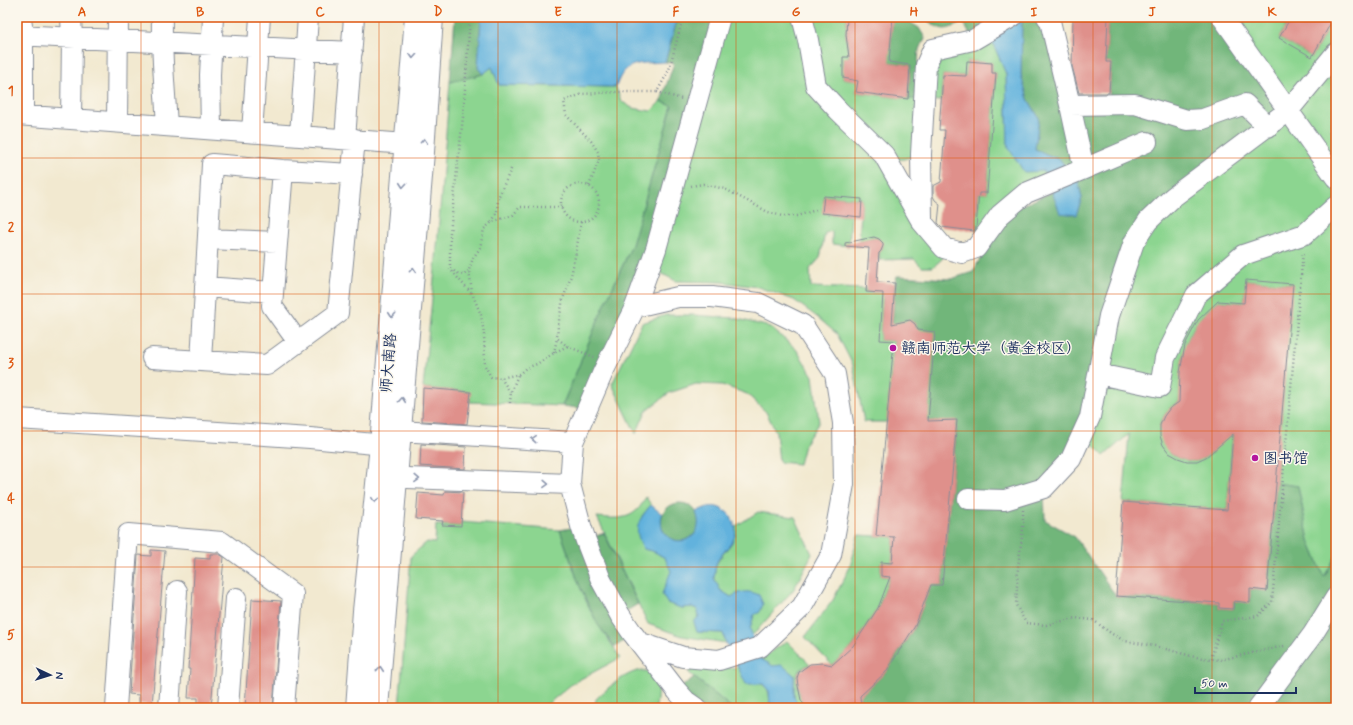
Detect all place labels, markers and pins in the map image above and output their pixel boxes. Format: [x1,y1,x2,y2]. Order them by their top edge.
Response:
place label: 赣南师范大学（黄金校区） [901,339,1081,359]
marker: 赣南师范大学（黄金校区） [888,343,898,353]
place label: 图书馆 [1263,449,1308,469]
marker: 图书馆 [1250,453,1260,463]

